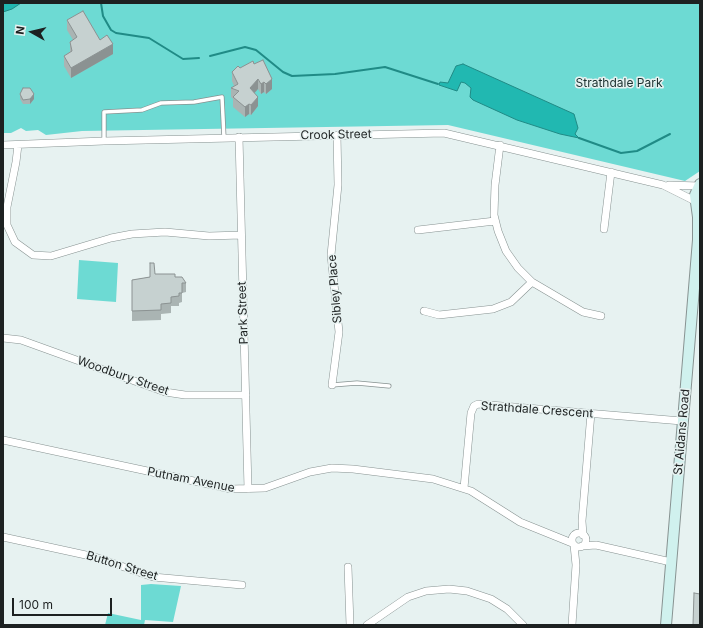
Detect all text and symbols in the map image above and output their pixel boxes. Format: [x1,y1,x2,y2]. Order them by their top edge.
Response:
north arrow [12,12,52,52]
text: N [13,25,28,35]
park label: Strathdale Park [576,76,662,90]
street label: Crook Street [300,127,372,143]
street label: Sibley Place [325,254,345,324]
street label: Park Street [235,281,251,345]
street label: Woodbury Street [75,354,171,398]
street label: St Aidans Road [671,388,693,476]
street label: Strathdale Crescent [480,399,594,421]
street label: Putnam Avenue [146,464,236,496]
street label: Button Street [85,548,159,584]
scale bar [14,590,114,616]
text: 100 m [19,597,53,612]

